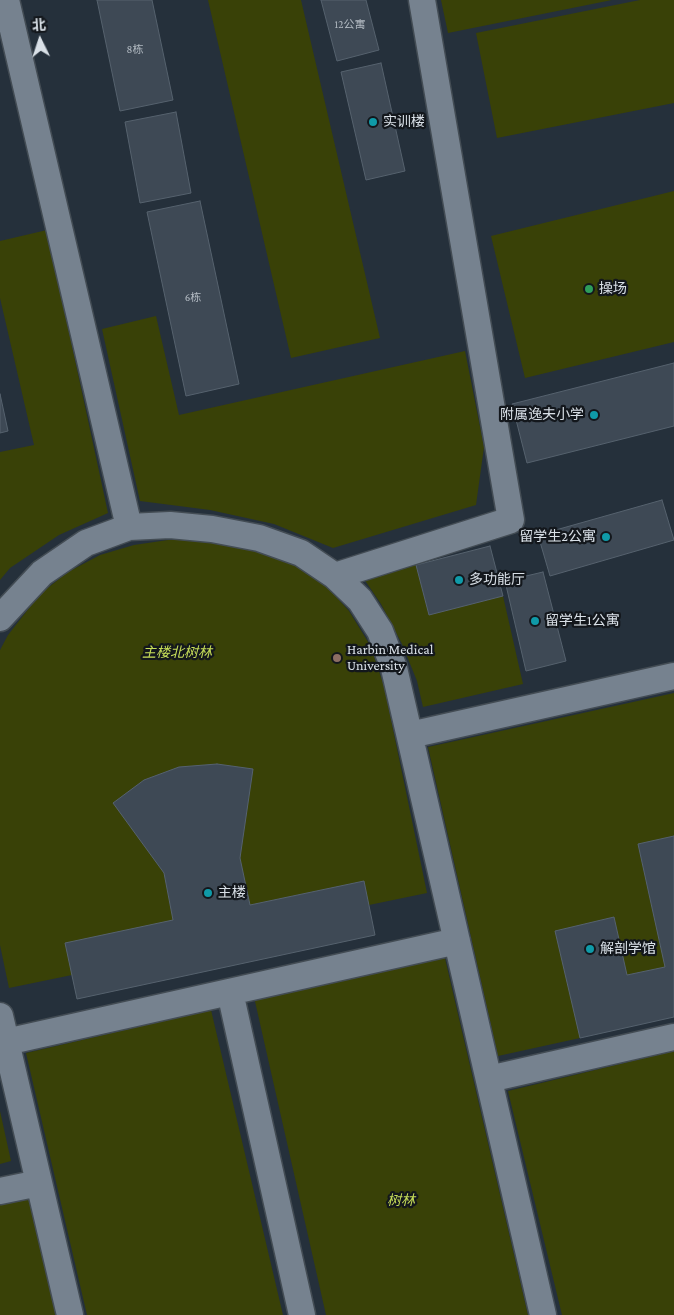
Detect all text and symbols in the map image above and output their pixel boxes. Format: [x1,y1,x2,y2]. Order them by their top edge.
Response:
north arrow [15,15,65,65]
text: 北 [31,17,46,34]
house number: 12公寓 [335,18,365,32]
house number: 8栋 [127,43,143,57]
place label: 实训楼 [383,114,425,130]
marker: 实训楼 [367,116,379,128]
place label: 操场 [599,281,627,297]
marker: 操场 [583,283,595,295]
house number: 6栋 [185,291,201,305]
place label: 附属逸夫小学 [500,407,584,423]
marker: 附属逸夫小学 [588,409,600,421]
place label: 留学生2公寓 [519,529,596,545]
marker: 留学生2公寓 [600,531,612,543]
place label: 多功能厅 [469,572,525,588]
marker: 多功能厅 [453,574,465,586]
place label: 留学生1公寓 [545,613,620,629]
marker: 留学生1公寓 [529,615,541,627]
place label: Harbin Medical University [347,642,433,674]
park label: 主楼北树林 [142,645,212,661]
marker: Harbin Medical University [331,652,343,664]
place label: 主楼 [218,885,246,901]
marker: 主楼 [202,887,214,899]
place label: 解剖学馆 [600,941,656,957]
marker: 解剖学馆 [584,943,596,955]
park label: 树林 [387,1193,415,1209]

